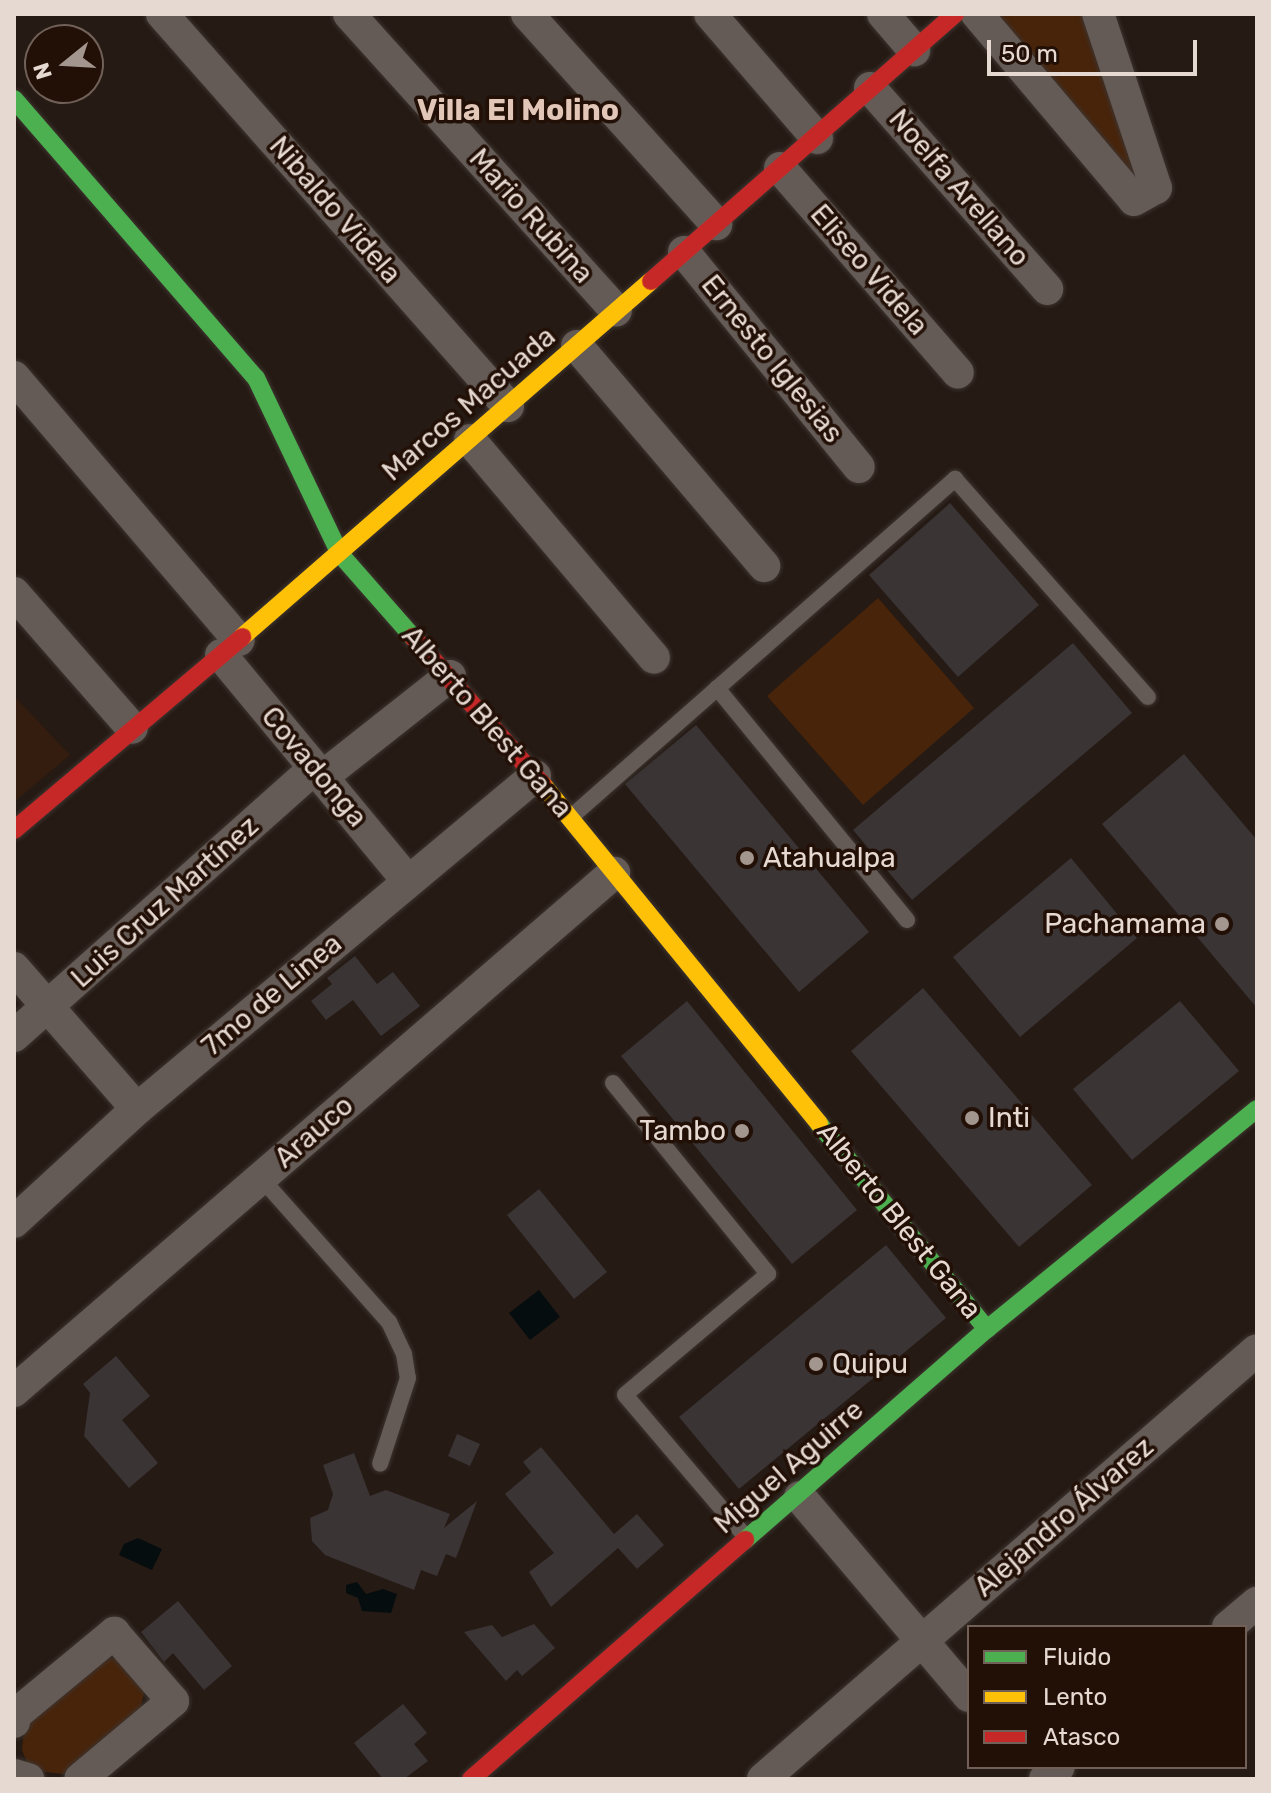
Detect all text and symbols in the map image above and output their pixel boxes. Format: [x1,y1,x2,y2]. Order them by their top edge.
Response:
north arrow [24,24,104,104]
scale bar [991,24,1201,74]
text: 50 m [1001,40,1058,68]
text: N [27,59,58,83]
district label: Villa El Molino [417,92,619,128]
street label: Noelfa Arellano [881,102,1037,274]
street label: Nibaldo Videla [262,129,408,291]
street label: Mario Rubina [462,142,600,290]
street label: Eliseo Videla [803,197,935,343]
street label: Ernesto Iglesias [694,268,850,450]
street label: Marcos Macuada [376,320,562,488]
street label: Alberto Blest Gana [395,619,579,825]
street label: Covadonga [254,700,374,834]
street label: Luis Cruz Martínez [64,809,266,995]
place label: Atahualpa [763,841,896,875]
marker: Atahualpa [738,849,756,867]
place label: Pachamama [1044,907,1206,941]
marker: Pachamama [1213,915,1231,933]
street label: 7mo de Linea [195,927,349,1063]
street label: Arauco [268,1089,360,1175]
place label: Inti [988,1101,1030,1135]
marker: Inti [963,1109,981,1127]
place label: Tambo [639,1114,726,1148]
street label: Alberto Blest Gana [810,1116,988,1326]
marker: Tambo [733,1122,751,1140]
place label: Quipu [832,1347,908,1381]
marker: Quipu [807,1355,825,1373]
street label: Miguel Aguirre [707,1393,871,1541]
street label: Alejandro Álvarez [967,1430,1161,1604]
legend [967,1625,1247,1769]
text: Fluido [1043,1643,1111,1671]
text: Lento [1043,1683,1107,1711]
text: Atasco [1043,1723,1120,1751]

